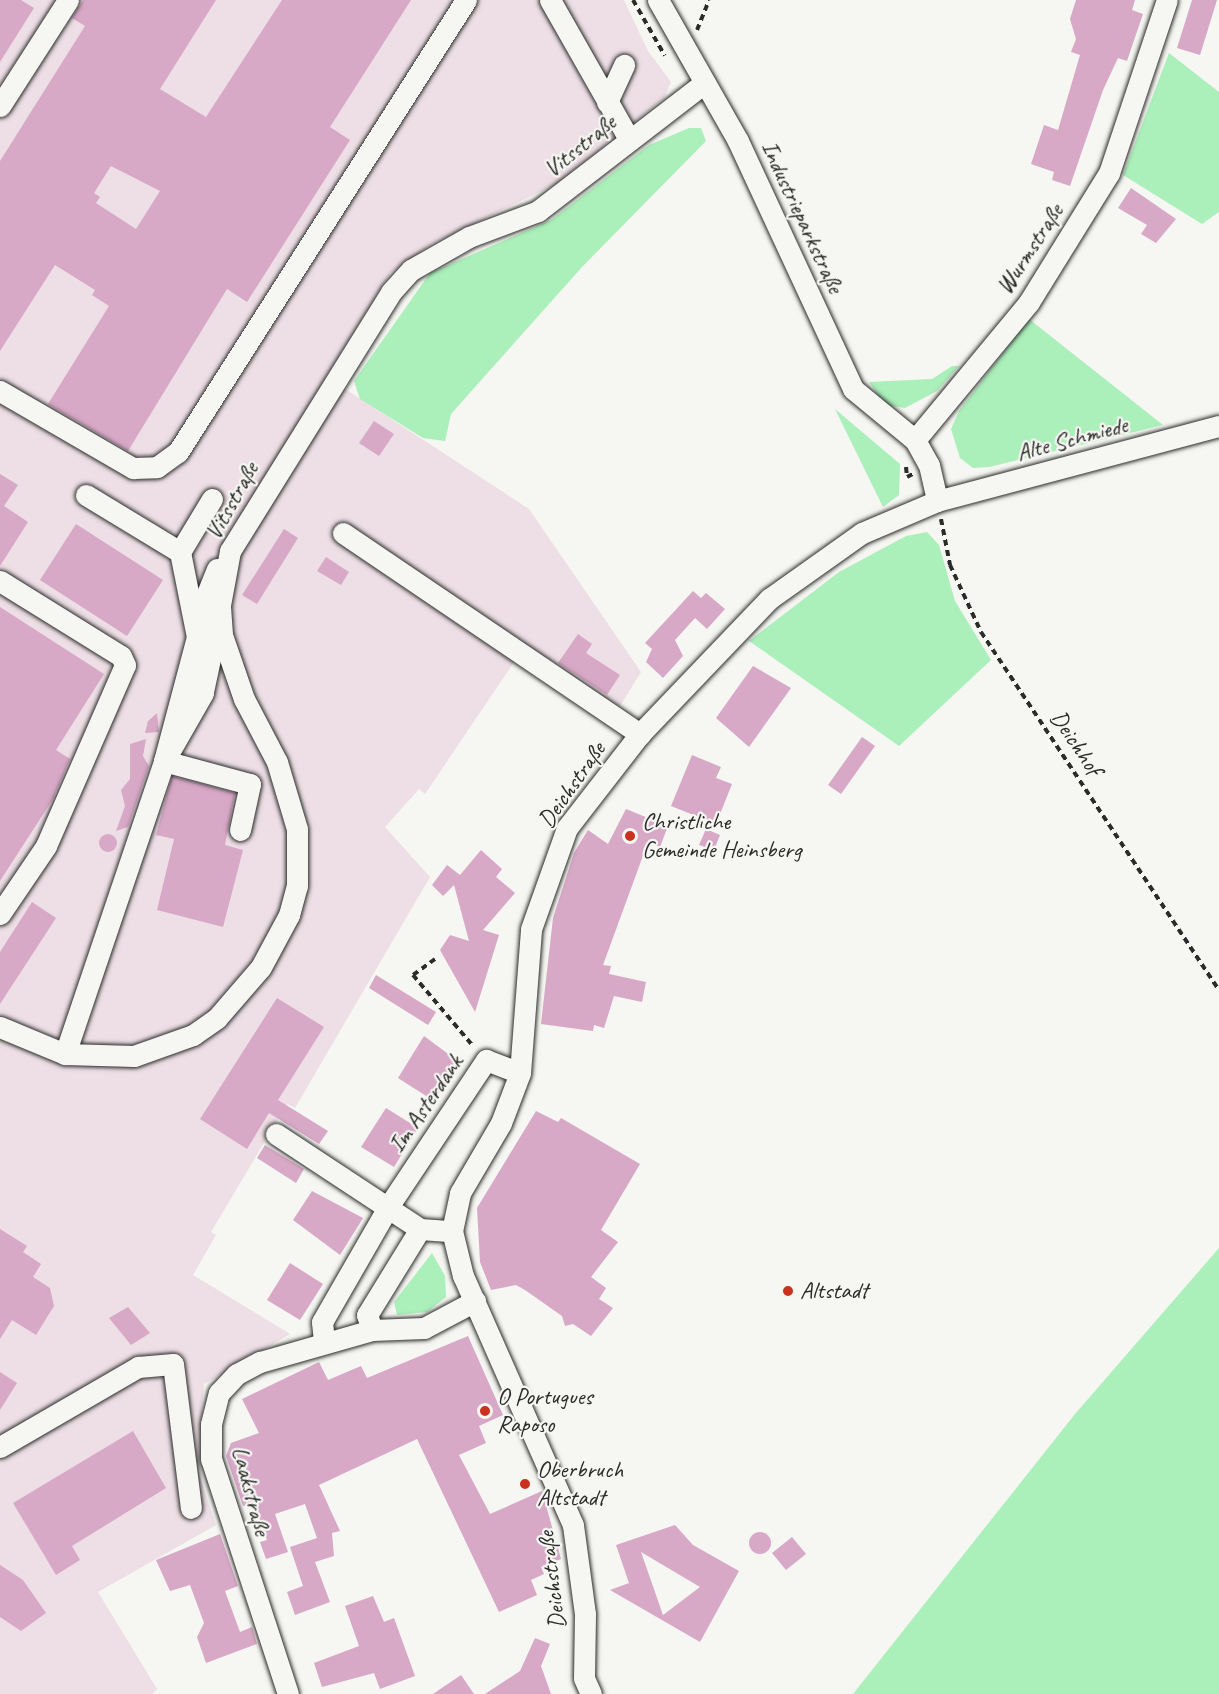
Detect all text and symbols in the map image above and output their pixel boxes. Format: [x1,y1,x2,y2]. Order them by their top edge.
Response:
street label: Vitsstraße [538,108,622,184]
street label: Industrieparkstraße [754,136,850,298]
street label: Wurmstraße [990,199,1070,299]
street label: Alte Schmiede [1015,411,1129,467]
street label: Vitsstraße [199,457,265,545]
street label: Deichhof [1044,705,1108,781]
street label: Deichstraße [532,737,612,833]
place label: Christliche Gemeinde Heinsberg [642,808,801,864]
marker: Christliche Gemeinde Heinsberg [623,829,637,843]
street label: Im Asterdank [383,1050,469,1158]
place label: Altstadt [800,1277,868,1305]
marker: Altstadt [781,1284,795,1298]
place label: O Portugues Raposo [497,1383,592,1439]
marker: O Portugues Raposo [478,1404,492,1418]
street label: Laakstraße [225,1443,277,1539]
place label: Oberbruch Altstadt [537,1456,623,1512]
marker: Oberbruch Altstadt [518,1477,532,1491]
street label: Deichstraße [532,1530,572,1630]

